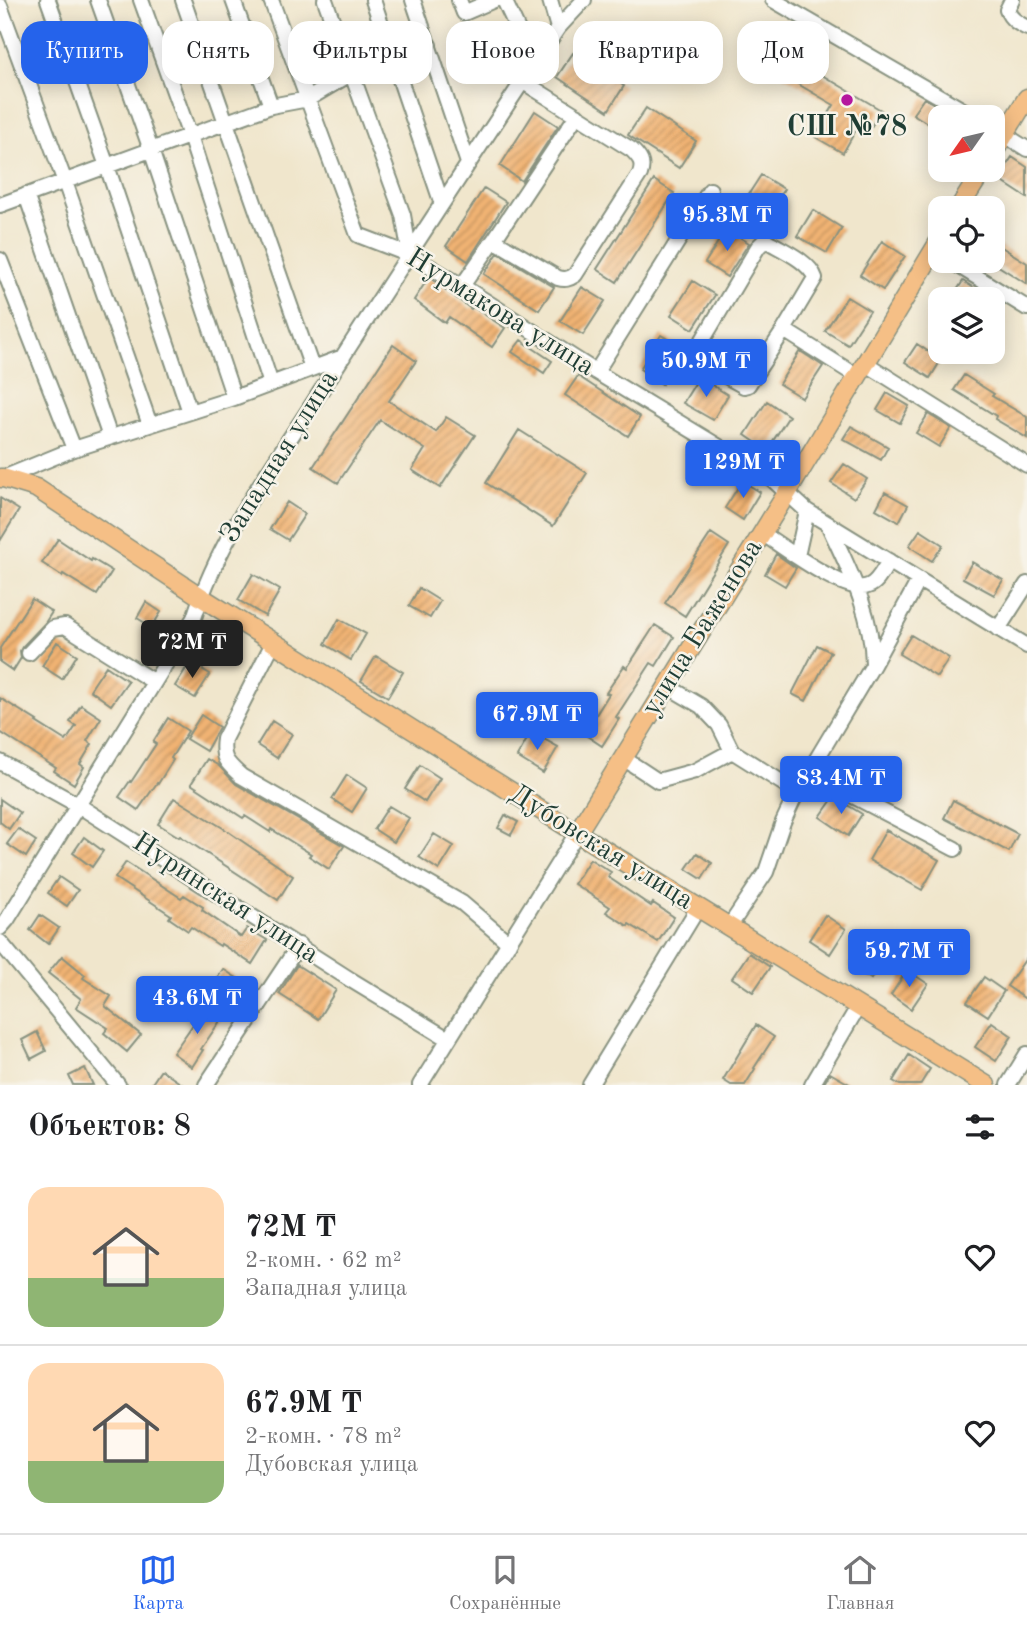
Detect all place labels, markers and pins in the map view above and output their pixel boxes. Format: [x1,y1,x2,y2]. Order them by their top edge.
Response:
marker: СШ №78 [839,92,855,108]
place label: СШ №78 [787,113,907,142]
pin: 95.3M ₸ [662,194,792,253]
pin: 50.9M ₸ [641,340,771,399]
pin: 129M ₸ [686,440,800,500]
pin: 72M ₸ [143,620,241,680]
pin: 67.9M ₸ [472,692,602,752]
pin: 83.4M ₸ [776,756,906,816]
pin: 59.7M ₸ [844,930,974,989]
pin: 43.6M ₸ [132,976,262,1036]

